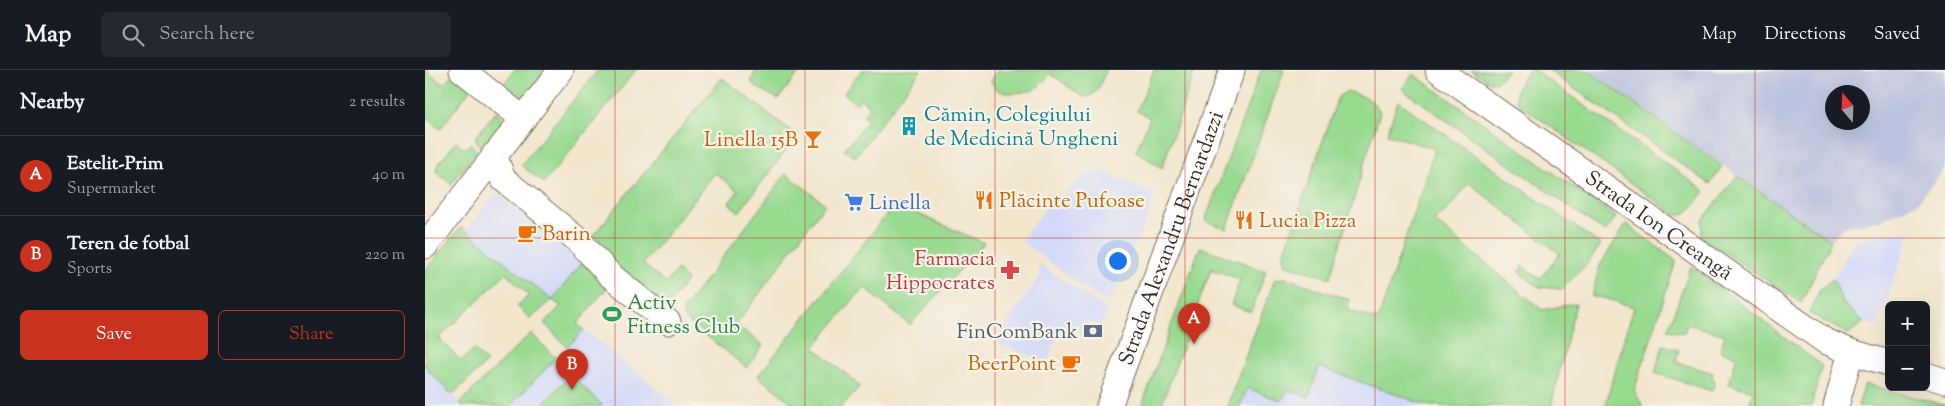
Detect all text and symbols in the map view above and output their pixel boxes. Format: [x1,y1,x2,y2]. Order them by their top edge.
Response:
search box [101,12,451,57]
text: Map [25,18,71,52]
icon: search [119,21,147,49]
text: Search here [159,21,255,48]
text: Map [1702,22,1737,48]
text: Directions [1765,22,1846,48]
text: Saved [1874,22,1920,48]
north arrow [1825,85,1870,130]
text: Nearby [20,88,85,118]
text: 2 results [349,91,405,114]
place label: Cămin, Colegiului de Medicină Ungheni [924,101,1118,155]
street label: Strada Alexandru Bernardazzi [1113,107,1229,369]
building icon: Cămin, Colegiului de Medicină Ungheni [898,115,920,137]
place label: Linella 15B [704,126,798,156]
bar icon: Linella 15B [802,128,824,150]
text: Estelit-Prim [67,151,163,178]
text: A [30,164,43,187]
text: 40 m [372,164,405,187]
street label: Strada Ion Creangă [1578,164,1738,289]
text: Supermarket [67,178,156,201]
place label: Plăcinte Pufoase [999,187,1145,217]
place label: Linella [869,189,931,219]
restaurant icon: Plăcinte Pufoase [973,189,995,211]
supermarket icon: Linella [843,191,865,213]
place label: Lucia Pizza [1259,207,1357,237]
restaurant icon: Lucia Pizza [1233,209,1255,231]
place label: Barin [542,220,591,250]
cafe icon: Barin [516,222,538,244]
text: Teren de fotbal [67,231,189,258]
text: B [31,244,41,267]
text: 220 m [365,244,405,267]
place label: Farmacia Hippocrates [886,245,995,299]
your location [1105,248,1131,274]
text: Sports [67,258,112,281]
pharmacy icon: Farmacia Hippocrates [999,259,1021,281]
place label: Activ Fitness Club [627,289,740,343]
map controls [1885,301,1930,391]
button: + [1885,301,1930,346]
sports icon: Activ Fitness Club [601,303,623,325]
pin: A [1178,303,1210,344]
button: Save [20,310,208,360]
button: Share [218,310,405,360]
place label: FinComBank [957,318,1079,348]
bank icon: FinComBank [1082,320,1104,342]
button: − [1885,346,1930,391]
pin: B [556,349,588,390]
place label: BeerPoint [968,350,1056,380]
cafe icon: BeerPoint [1060,352,1082,374]

